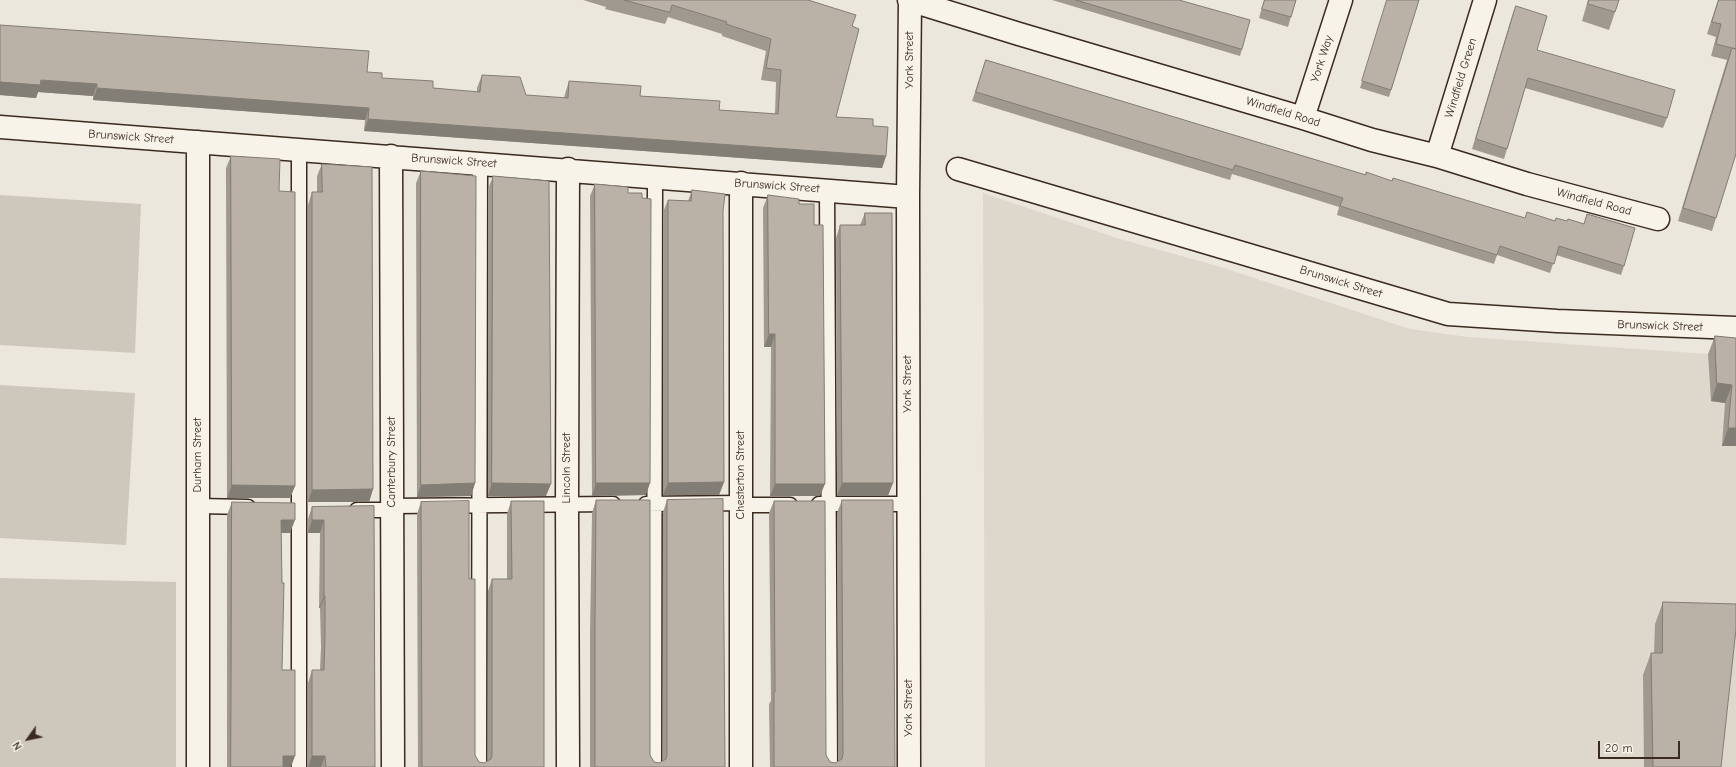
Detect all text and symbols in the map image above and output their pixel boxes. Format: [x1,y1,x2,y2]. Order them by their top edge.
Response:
street label: York Street [903,31,917,89]
street label: York Way [1308,34,1336,84]
street label: Windfield Green [1442,36,1480,120]
street label: Windfield Road [1244,94,1322,130]
street label: Brunswick Street [88,127,174,147]
street label: Brunswick Street [411,151,497,171]
street label: Brunswick Street [734,176,820,196]
street label: Windfield Road [1555,185,1633,219]
street label: Brunswick Street [1298,263,1384,301]
street label: Brunswick Street [1617,317,1703,335]
street label: York Street [901,355,915,413]
street label: Durham Street [191,417,205,493]
street label: Canterbury Street [385,417,399,507]
street label: Chesterton Street [734,431,748,519]
street label: Lincoln Street [560,433,574,503]
street label: York Street [902,679,916,737]
north arrow [8,719,48,759]
scale bar [1600,733,1682,759]
text: N [10,739,25,752]
text: 20 m [1605,741,1633,755]

